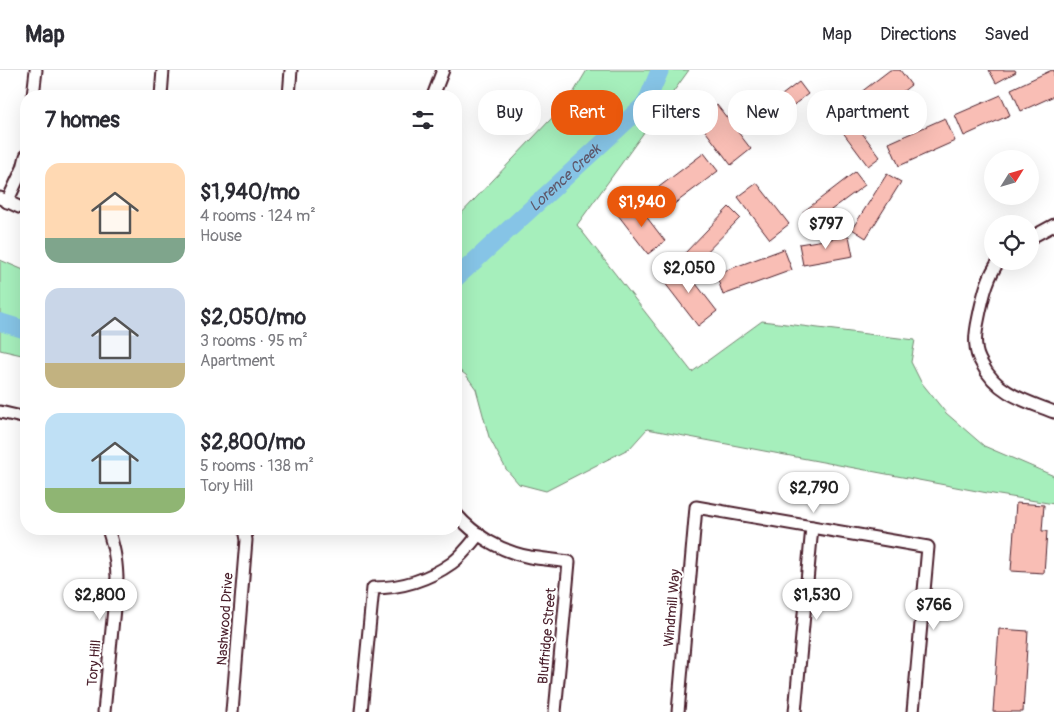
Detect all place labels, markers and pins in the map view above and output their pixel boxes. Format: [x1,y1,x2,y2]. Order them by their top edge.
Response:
pin: $1,940 [601,186,683,228]
pin: $797 [796,208,856,250]
pin: $2,050 [648,252,730,294]
pin: $2,790 [773,472,855,514]
pin: $2,800 [59,578,141,621]
pin: $1,530 [776,578,858,621]
pin: $766 [904,588,964,631]

